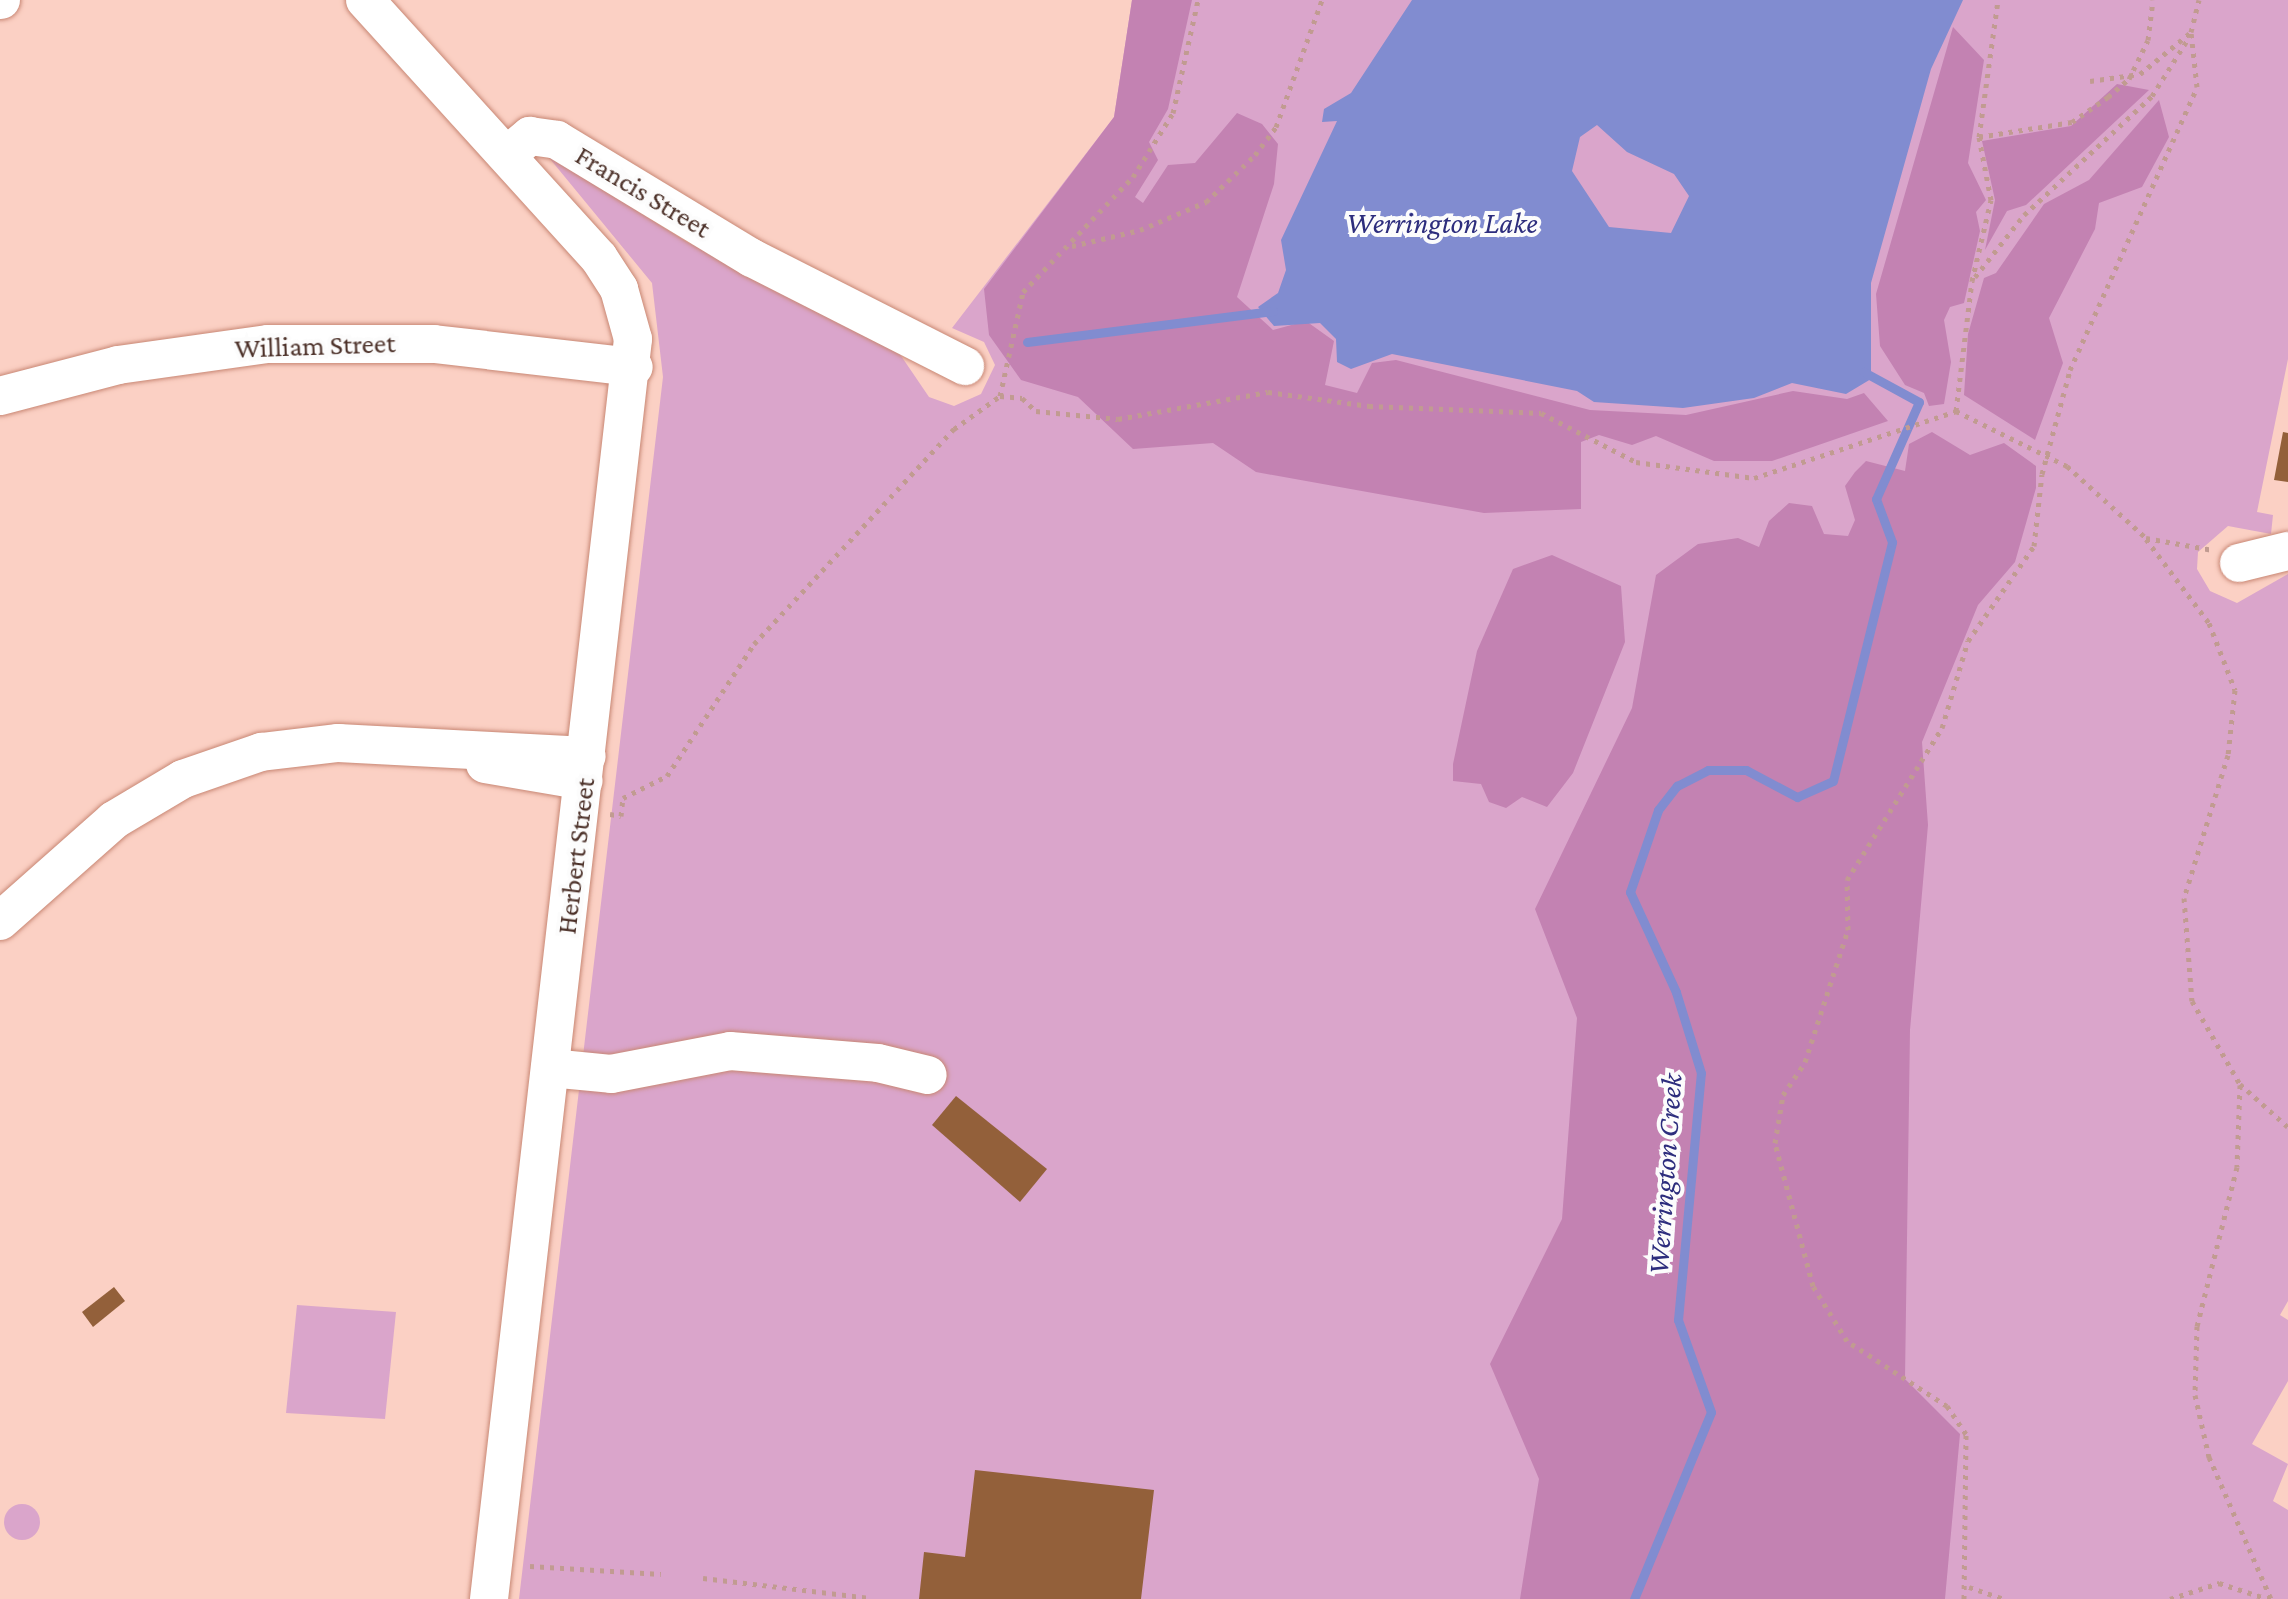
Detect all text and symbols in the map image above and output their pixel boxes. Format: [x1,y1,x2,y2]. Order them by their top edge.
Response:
street label: Francis Street [569,138,717,246]
water label: Werrington Lake [1346,205,1538,241]
street label: William Street [234,326,396,366]
street label: Herbert Street [550,776,602,936]
water label: Werrington Creek [1640,1072,1690,1276]

